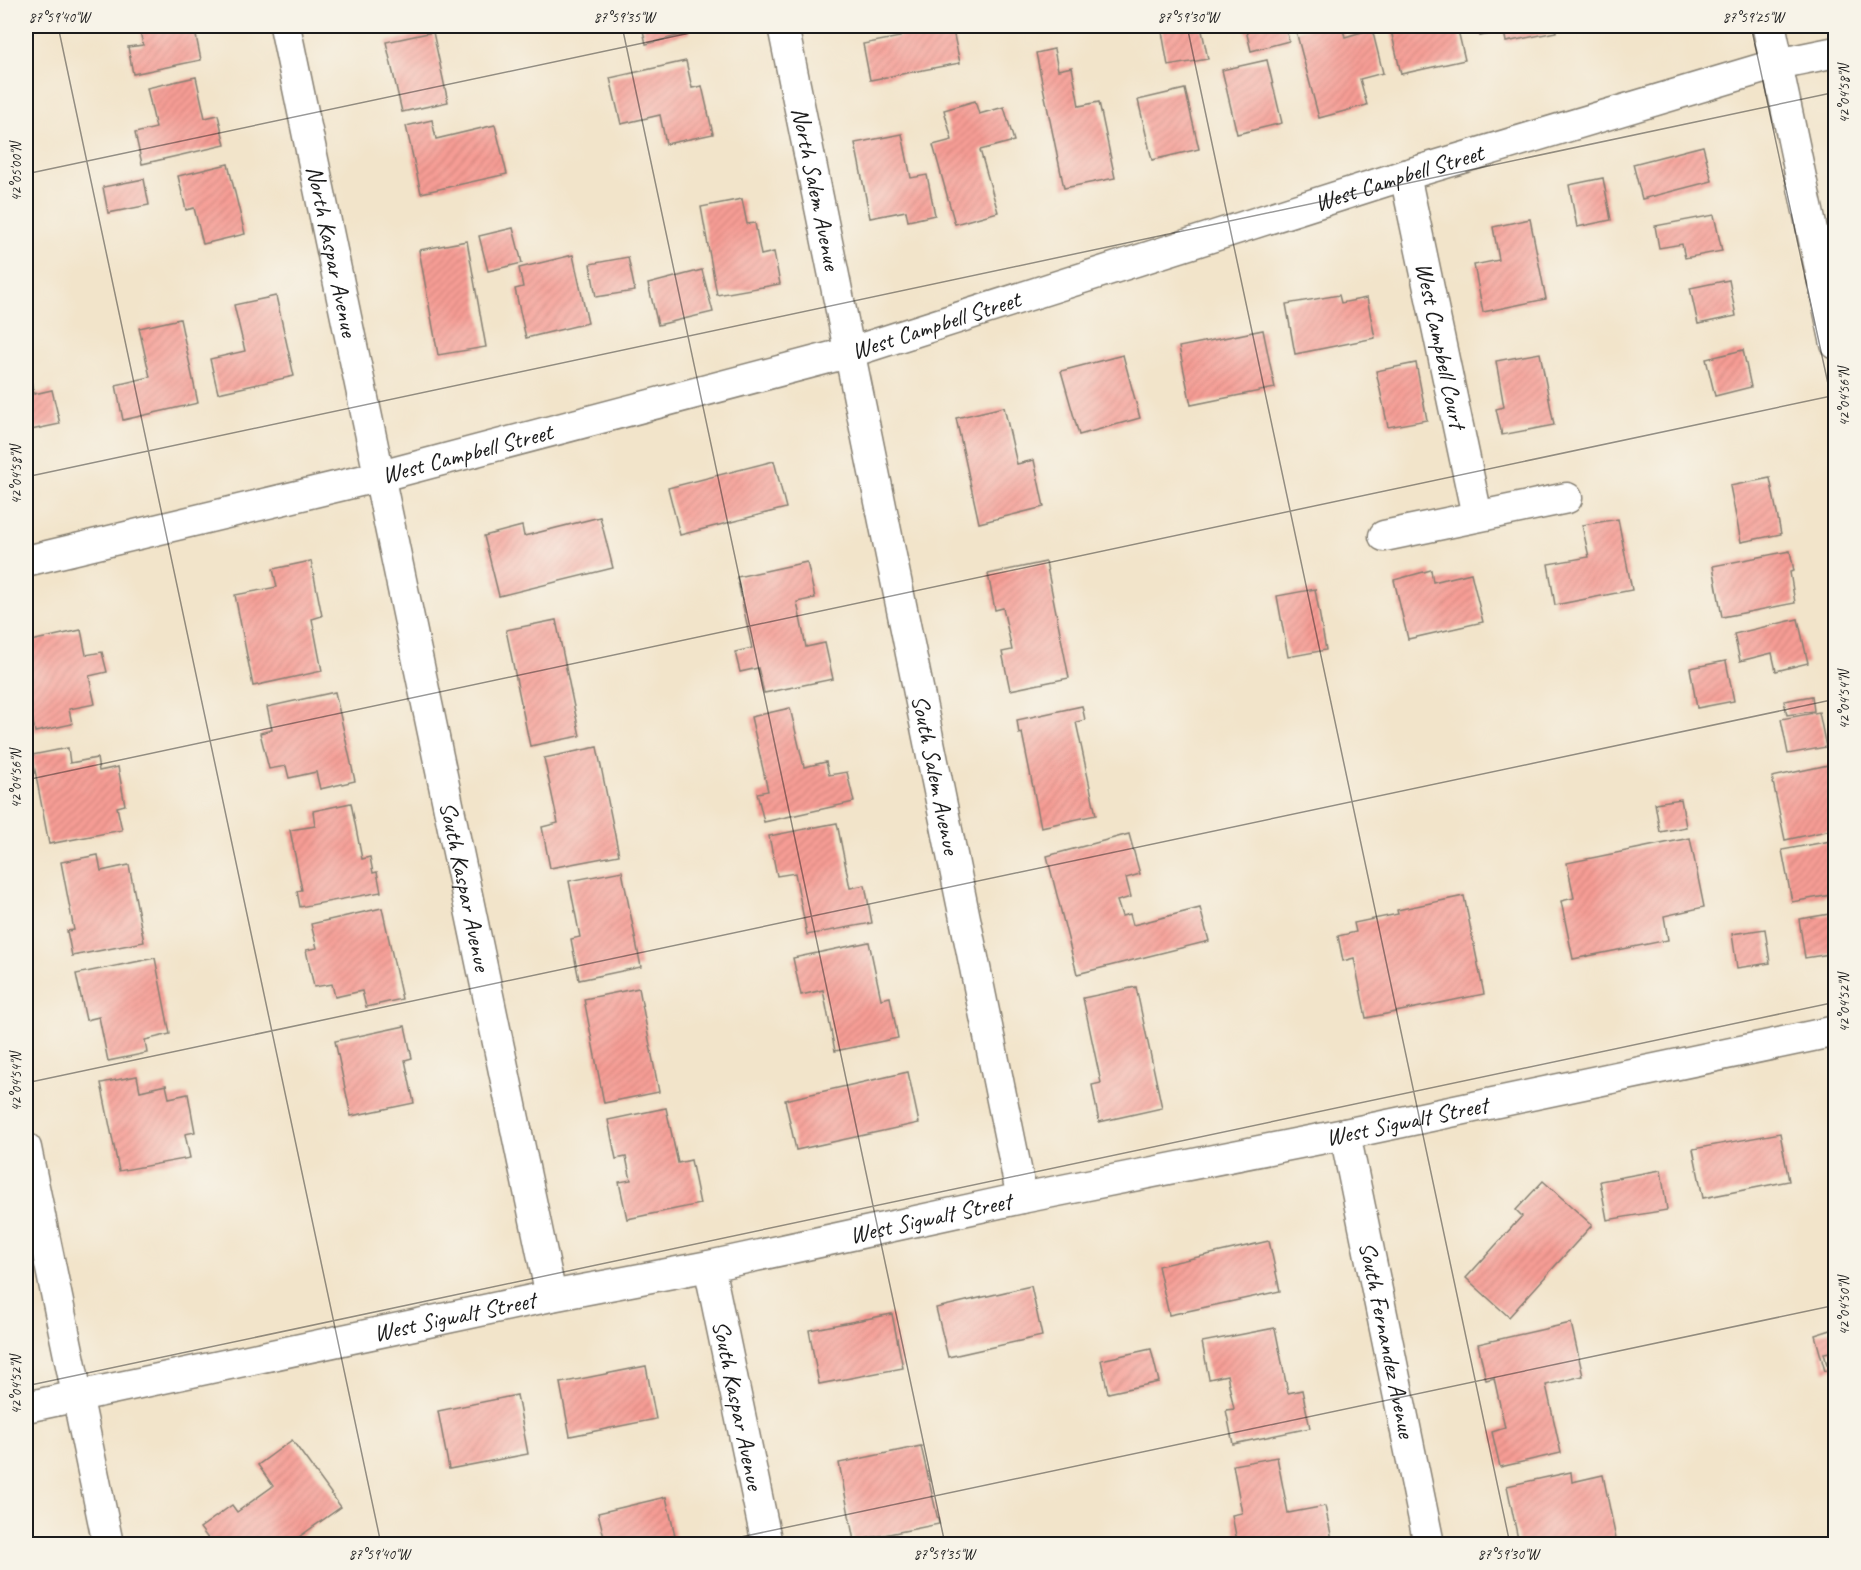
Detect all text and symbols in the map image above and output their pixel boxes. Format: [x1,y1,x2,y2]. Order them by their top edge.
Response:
text: 87°59'40"W [29,8,93,27]
text: 87°59'35"W [594,8,658,27]
text: 87°59'30"W [1158,8,1222,27]
text: 87°59'25"W [1723,8,1787,27]
text: 42°04'58"N [1835,61,1854,124]
street label: North Salem Avenue [785,105,848,275]
street label: West Campbell Street [1311,137,1489,218]
text: 42°05'00"N [7,139,26,202]
street label: North Kaspar Avenue [300,163,365,341]
street label: West Campbell Court [1409,260,1474,434]
street label: West Campbell Street [848,283,1026,366]
text: 42°04'56"N [1835,364,1854,427]
street label: West Campbell Street [379,416,557,490]
text: 42°04'58"N [7,442,26,505]
text: 42°04'54"N [1835,667,1854,730]
street label: South Salem Avenue [905,692,967,859]
text: 42°04'56"N [7,746,26,809]
street label: South Kaspar Avenue [433,799,498,976]
text: 42°04'52"N [1835,970,1854,1033]
text: 42°04'54"N [7,1049,26,1112]
street label: West Sigwalt Street [1323,1089,1493,1152]
street label: West Sigwalt Street [847,1185,1017,1250]
street label: South Fernandez Avenue [1352,1239,1422,1442]
text: 42°04'50"N [1835,1273,1854,1336]
street label: West Sigwalt Street [371,1284,541,1348]
street label: South Kaspar Avenue [706,1318,771,1494]
text: 42°04'52"N [7,1352,26,1415]
text: 87°59'40"W [349,1545,413,1564]
text: 87°59'35"W [914,1545,978,1564]
text: 87°59'30"W [1478,1545,1542,1564]

